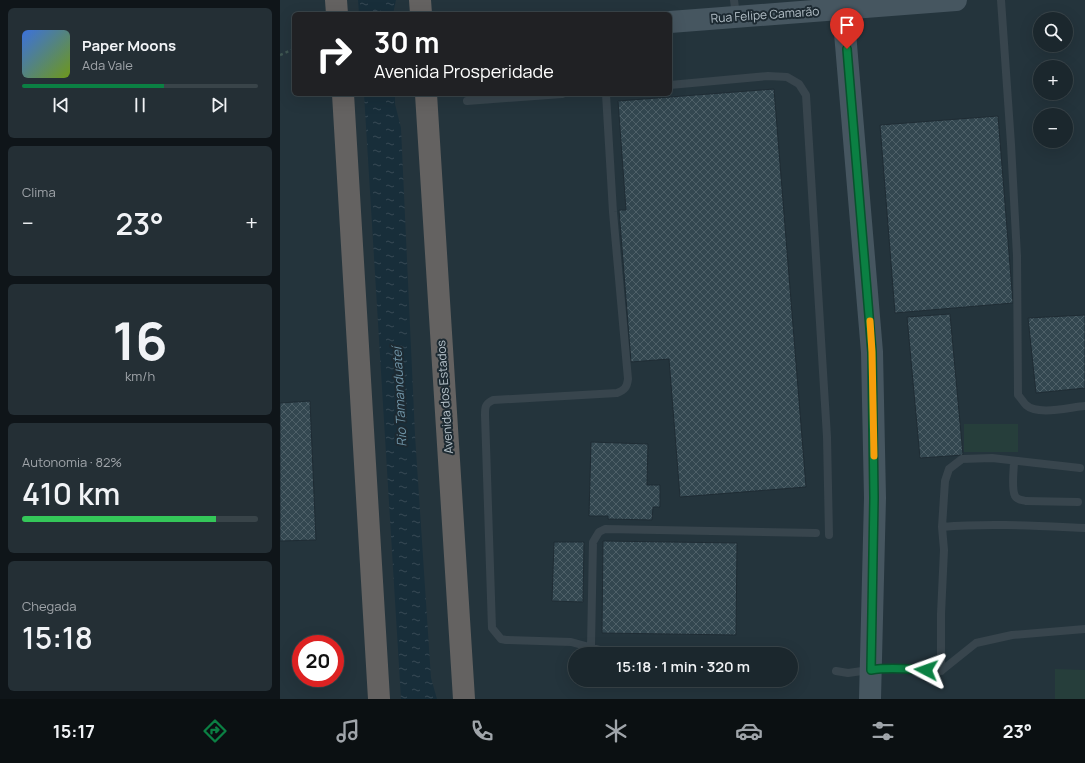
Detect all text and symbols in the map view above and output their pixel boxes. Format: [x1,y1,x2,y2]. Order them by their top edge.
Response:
street label: Rua Felipe Camarão [710,2,820,27]
pin [830,8,864,49]
map controls [1033,12,1073,148]
button: search [1033,12,1073,52]
icon: arrive [836,14,858,36]
text: 30 m [374,23,439,61]
icon: right [308,28,360,80]
text: Paper Moons [82,35,176,56]
text: Ada Vale [82,56,133,74]
text: Avenida Prosperidade [374,59,554,83]
button: + [1033,60,1073,100]
icon: previous [50,94,72,116]
icon: pause [129,94,151,116]
icon: next [208,94,230,116]
button: − [1033,108,1073,148]
text: Clima [22,183,56,201]
text: 23° [115,203,164,244]
text: − [22,208,34,238]
text: + [245,208,258,238]
text: 16 [112,305,168,376]
street label: Avenida dos Estados [432,340,457,454]
water label: Rio Tamanduateí [387,344,411,447]
text: km/h [125,367,155,385]
text: Autonomia · 82% [22,453,122,471]
text: 410 km [22,473,120,514]
text: Chegada [22,597,76,615]
text: 15:18 [22,617,93,658]
speed limit sign: 20 [292,635,344,687]
position arrow [905,649,947,691]
text: 15:18 · 1 min · 320 m [616,656,750,677]
icon: directions [201,717,229,745]
icon: music [334,717,362,745]
icon: phone [468,717,496,745]
icon: climate [602,717,630,745]
icon: car [735,717,763,745]
icon: filters [869,717,897,745]
text: 15:17 [53,719,95,743]
text: 23° [1003,719,1032,743]

